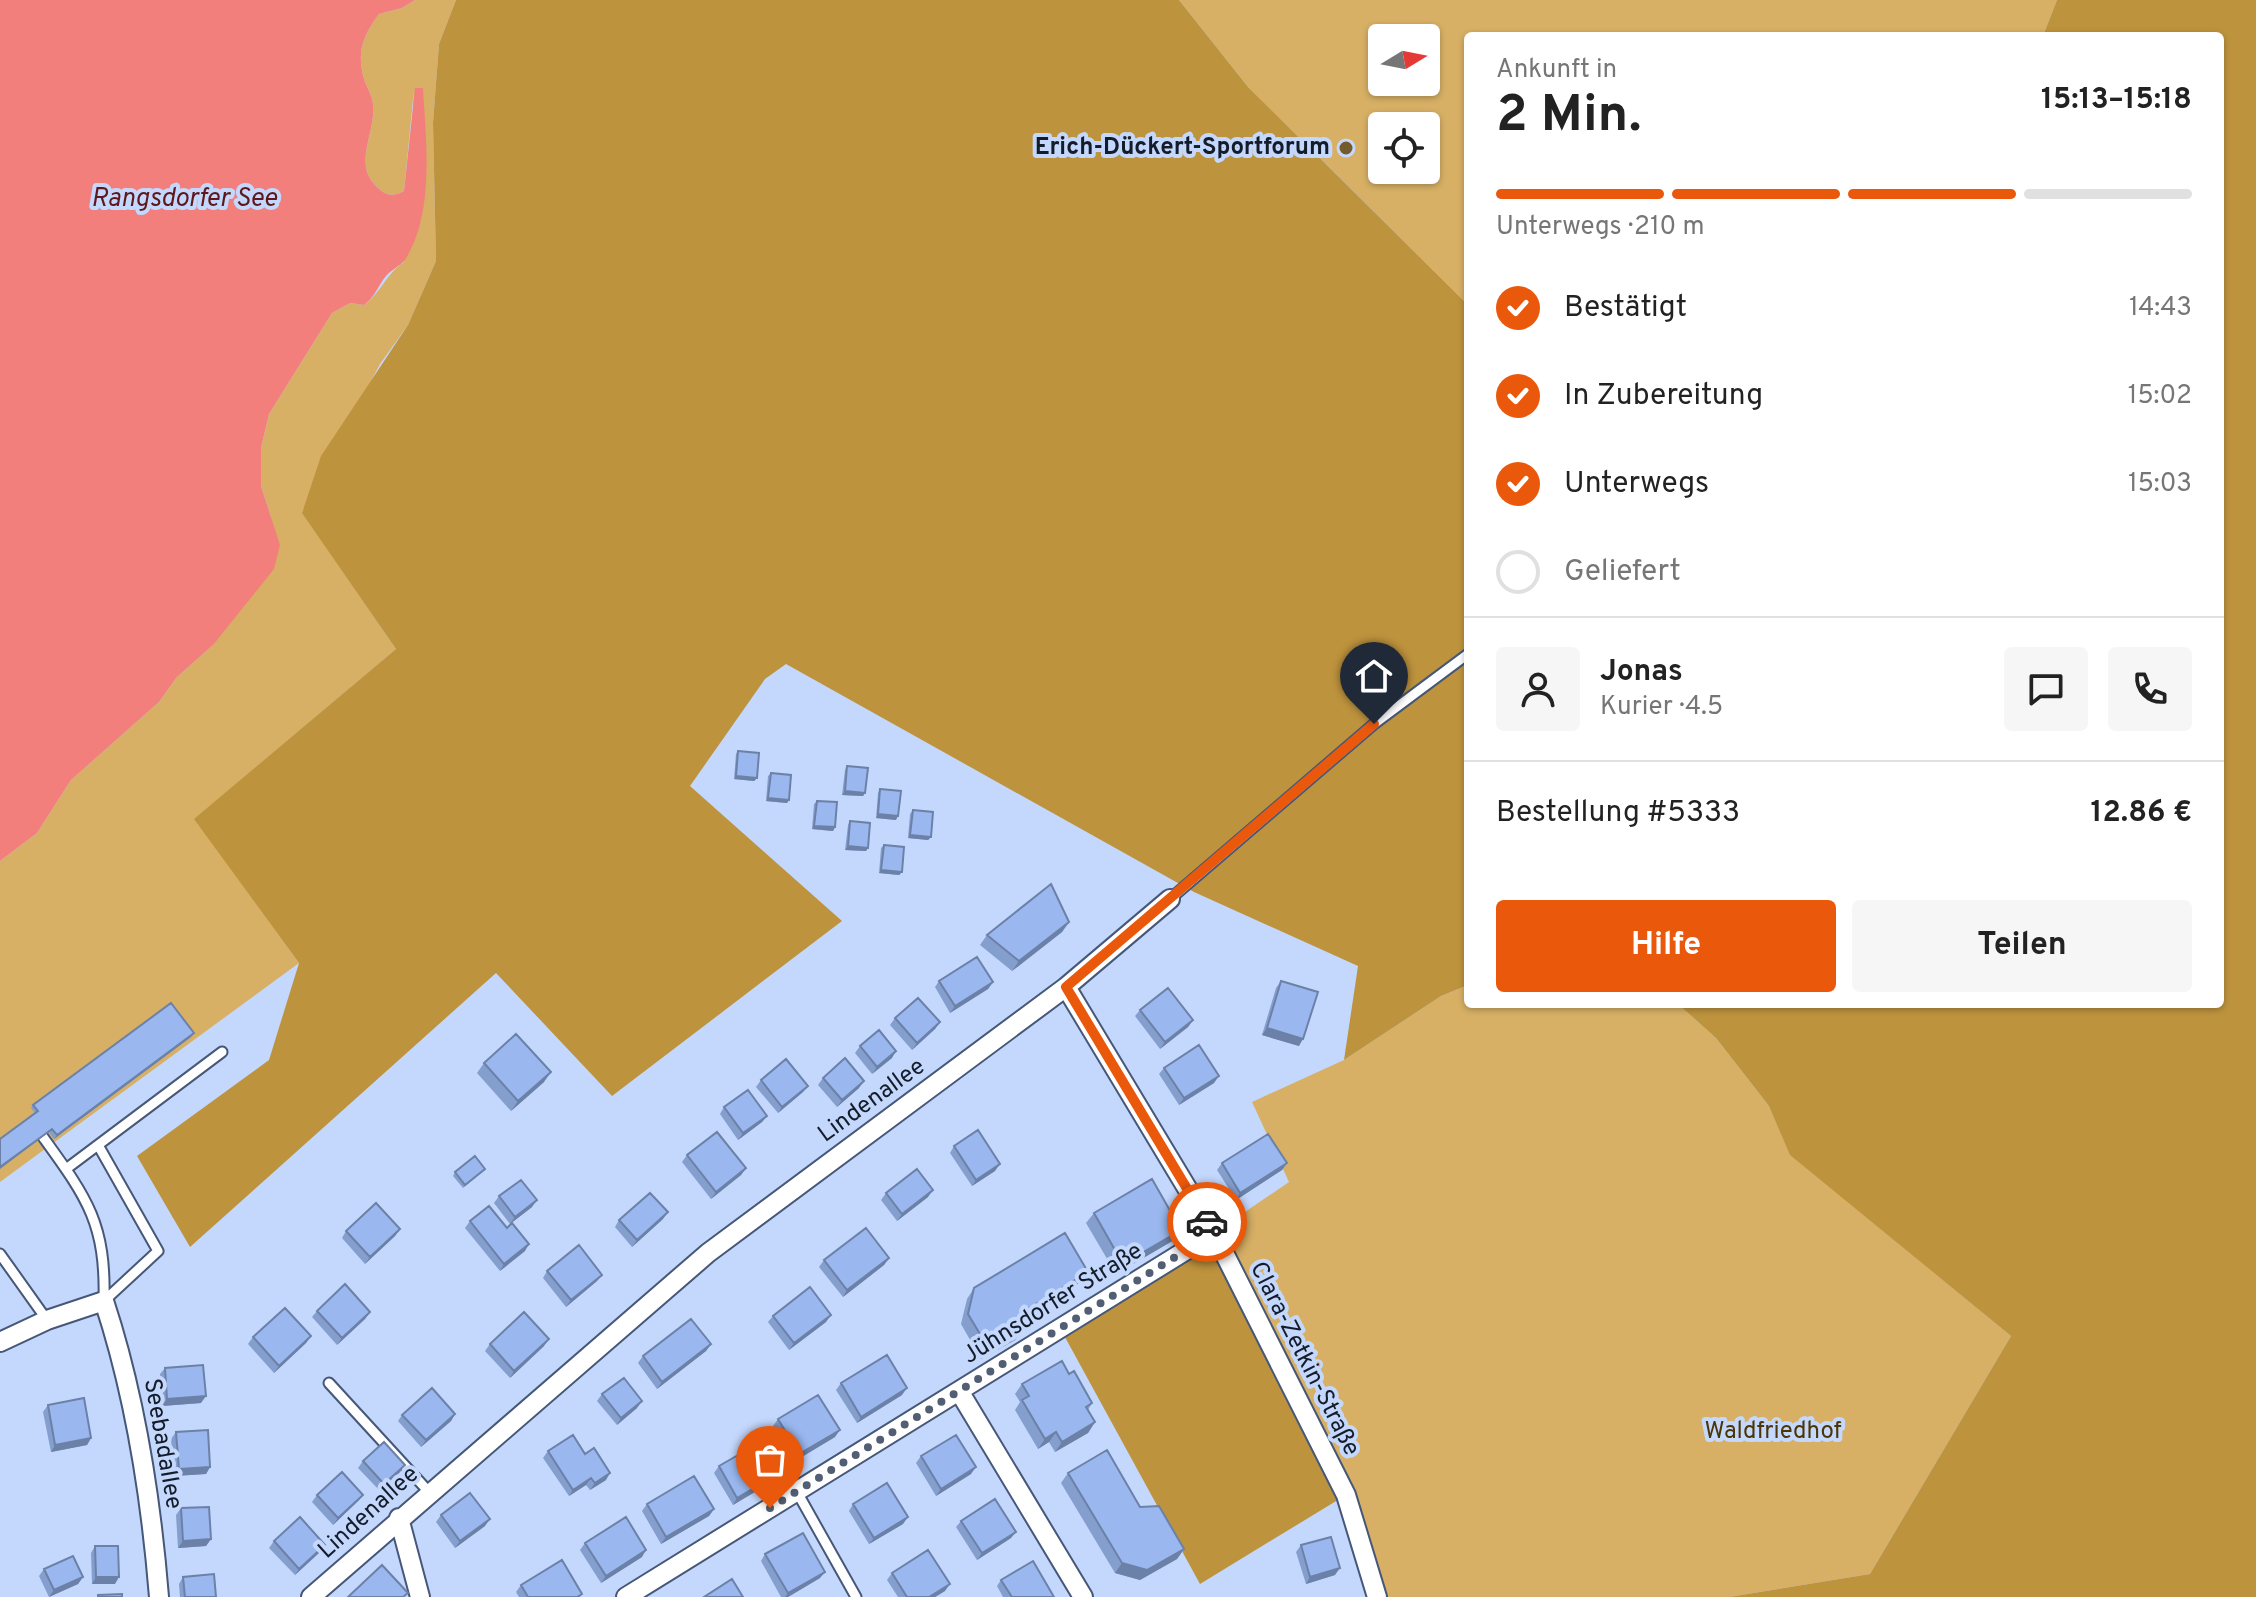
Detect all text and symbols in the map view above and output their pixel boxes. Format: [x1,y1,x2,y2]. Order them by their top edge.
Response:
north arrow [1368,24,1440,96]
map controls [1368,24,1440,184]
text: Ankunft in [1496,54,1617,87]
text: 15:13–15:18 [2041,82,2192,119]
text: 2 Min. [1496,84,1641,150]
button: locate [1368,112,1440,184]
place label: Erich-Dückert-Sportforum [1035,133,1330,163]
marker: Erich-Dückert-Sportforum [1337,139,1355,157]
water label: Rangsdorfer See [91,183,278,216]
text: Unterwegs · 210 m [1496,211,1704,244]
icon: check [1496,286,1540,330]
text: Bestätigt [1564,290,1687,327]
text: 14:43 [2129,292,2192,325]
icon: check [1496,374,1540,418]
text: In Zubereitung [1564,378,1763,415]
text: 15:02 [2128,380,2192,413]
icon: check [1496,462,1540,506]
text: Unterwegs [1564,466,1709,503]
text: 15:03 [2128,468,2192,501]
text: Geliefert [1564,554,1681,591]
pin [1340,642,1408,724]
button: person [1496,647,1580,731]
button: chat [2004,647,2088,731]
button: phone [2108,647,2192,731]
icon: home [1352,654,1396,698]
text: Jonas [1600,654,1683,691]
text: Kurier · 4.5 [1600,691,1723,724]
text: Bestellung #5333 [1496,795,1740,832]
text: 12.86 € [2091,795,2192,832]
button: Hilfe [1496,900,1836,992]
button: Teilen [1852,900,2192,992]
street label: Lindenallee [813,1052,931,1150]
courier [1167,1182,1247,1262]
icon: car [1185,1200,1229,1244]
street label: Jühnsdorfer Straße [957,1237,1149,1371]
street label: Clara-Zetkin-Straße [1242,1257,1366,1461]
street label: Seebadallee [136,1376,188,1512]
park label: Waldfriedhof [1704,1417,1842,1447]
pin [736,1426,804,1508]
icon: bag [748,1438,792,1482]
street label: Lindenallee [312,1460,426,1566]

